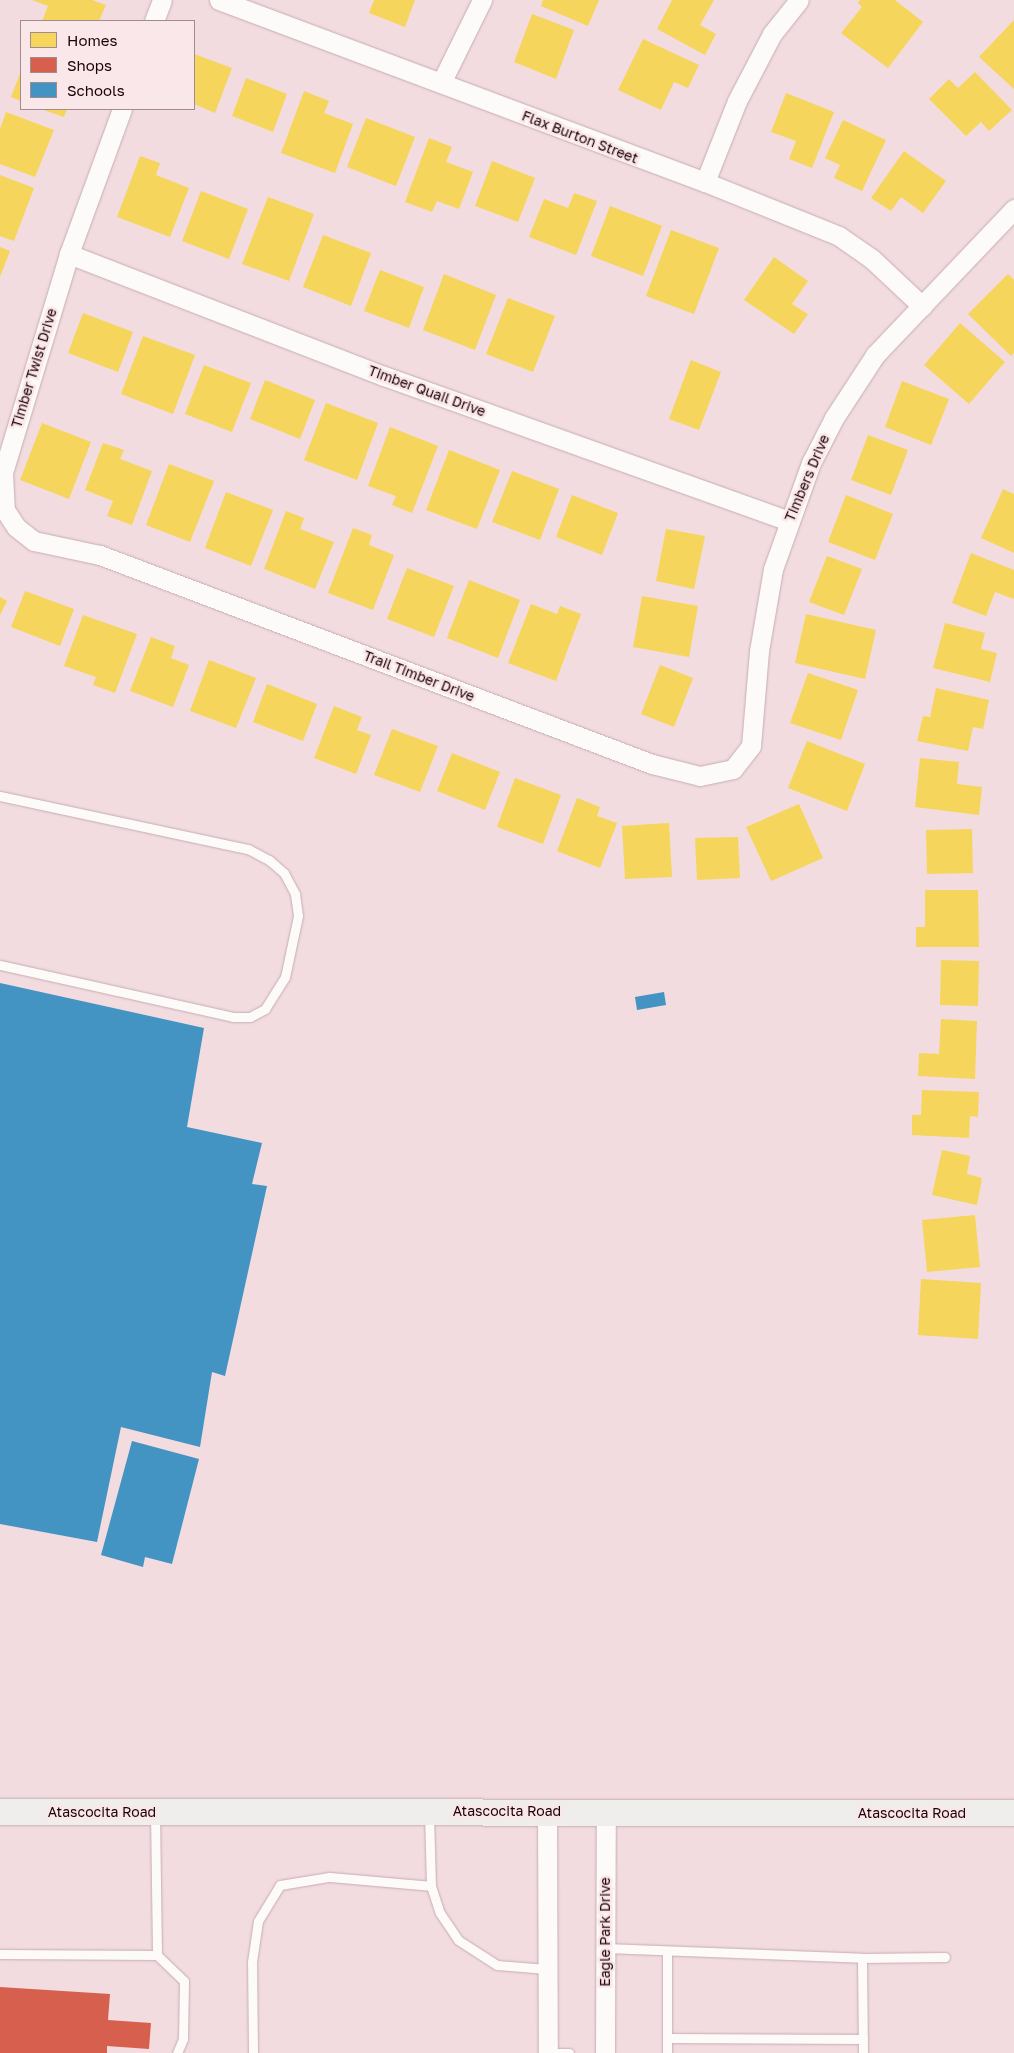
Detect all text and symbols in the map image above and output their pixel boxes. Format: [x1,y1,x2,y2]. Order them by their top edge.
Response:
legend [20,20,195,110]
text: Homes [67,31,117,49]
text: Shops [67,56,112,74]
text: Schools [67,81,125,99]
street label: Flax Burton Street [520,107,640,167]
street label: Timber Twist Drive [8,306,60,430]
street label: Timber Quail Drive [366,362,488,420]
street label: Timbers Drive [781,432,833,524]
street label: Trail Timber Drive [361,647,477,705]
street label: Atascocita Road [453,1803,561,1819]
street label: Atascocita Road [48,1804,156,1820]
street label: Atascocita Road [858,1805,966,1821]
street label: Eagle Park Drive [597,1877,613,1987]

